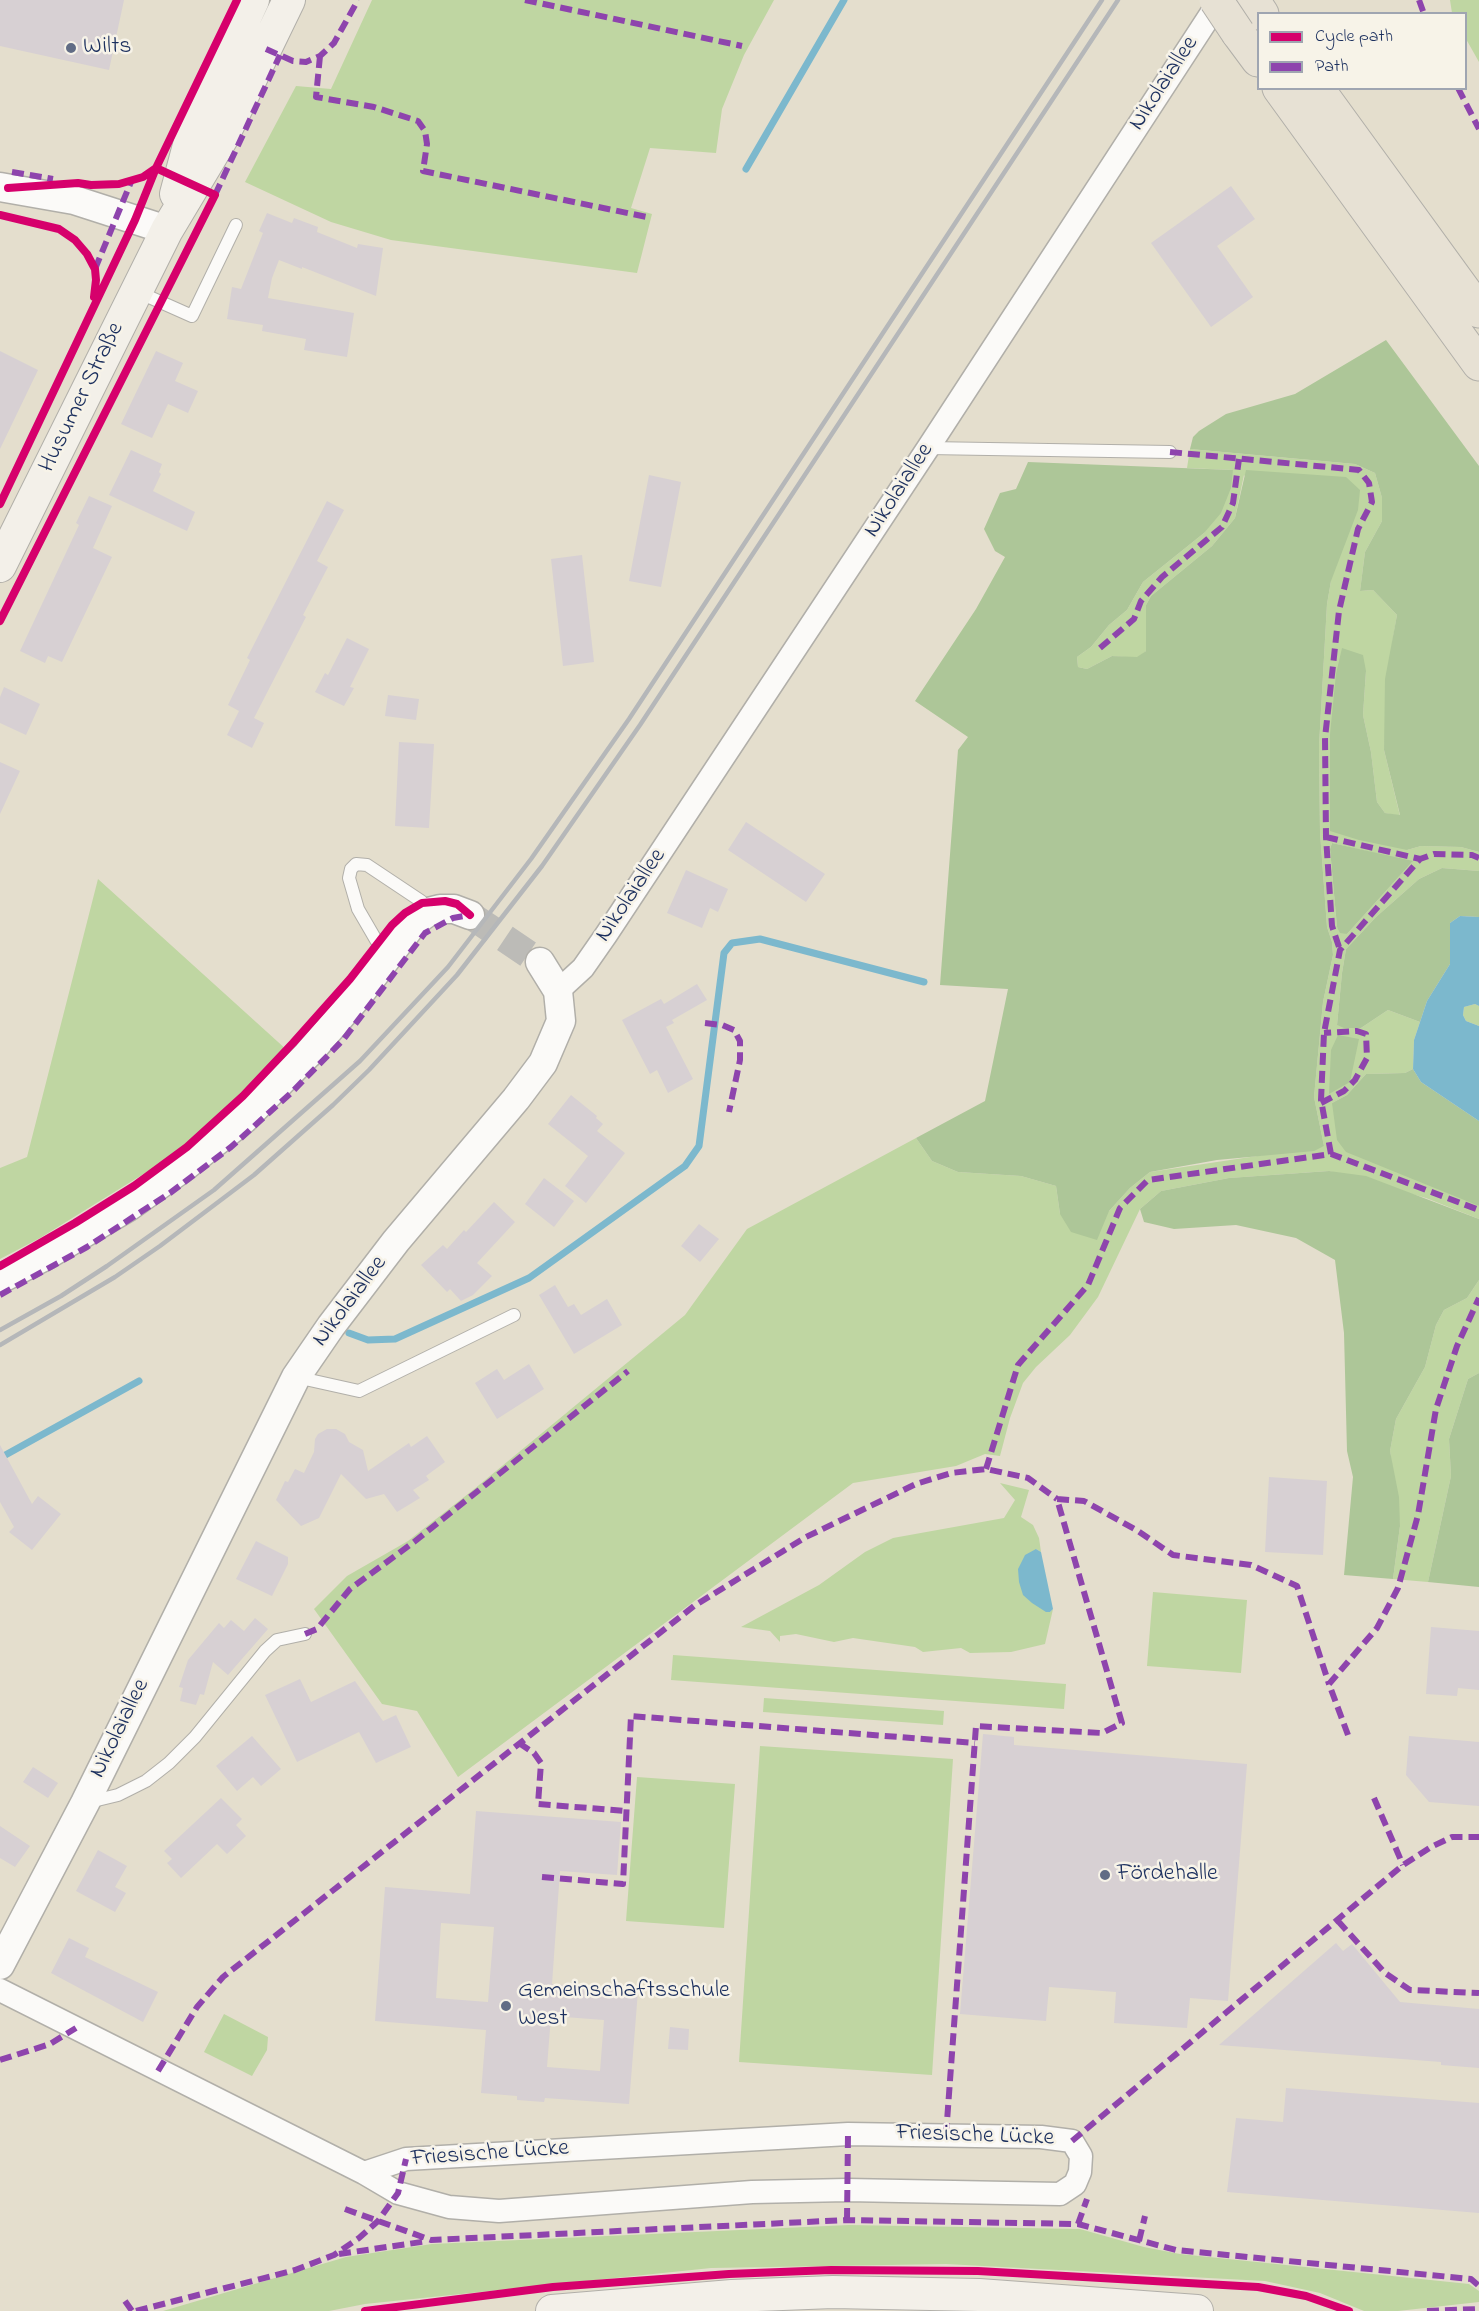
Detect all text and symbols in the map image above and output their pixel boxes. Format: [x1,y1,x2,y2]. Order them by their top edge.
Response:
legend [1257,12,1467,90]
text: Cycle path [1315,24,1393,50]
street label: Nikolaiallee [1124,31,1206,137]
place label: Wilts [83,34,131,62]
marker: Wilts [64,41,78,55]
text: Path [1315,54,1349,80]
street label: Husumer Straße [34,318,132,478]
street label: Nikolaiallee [859,438,941,544]
street label: Nikolaiallee [590,844,674,948]
street label: Nikolaiallee [307,1251,395,1353]
street label: Nikolaiallee [85,1675,157,1783]
place label: Fördehalle [1117,1861,1218,1889]
marker: Fördehalle [1098,1868,1112,1882]
place label: Gemeinschaftsschule West [518,1978,730,2034]
marker: Gemeinschaftsschule West [499,1999,513,2013]
street label: Friesische Lücke [895,2120,1055,2154]
street label: Friesische Lücke [410,2135,570,2175]

